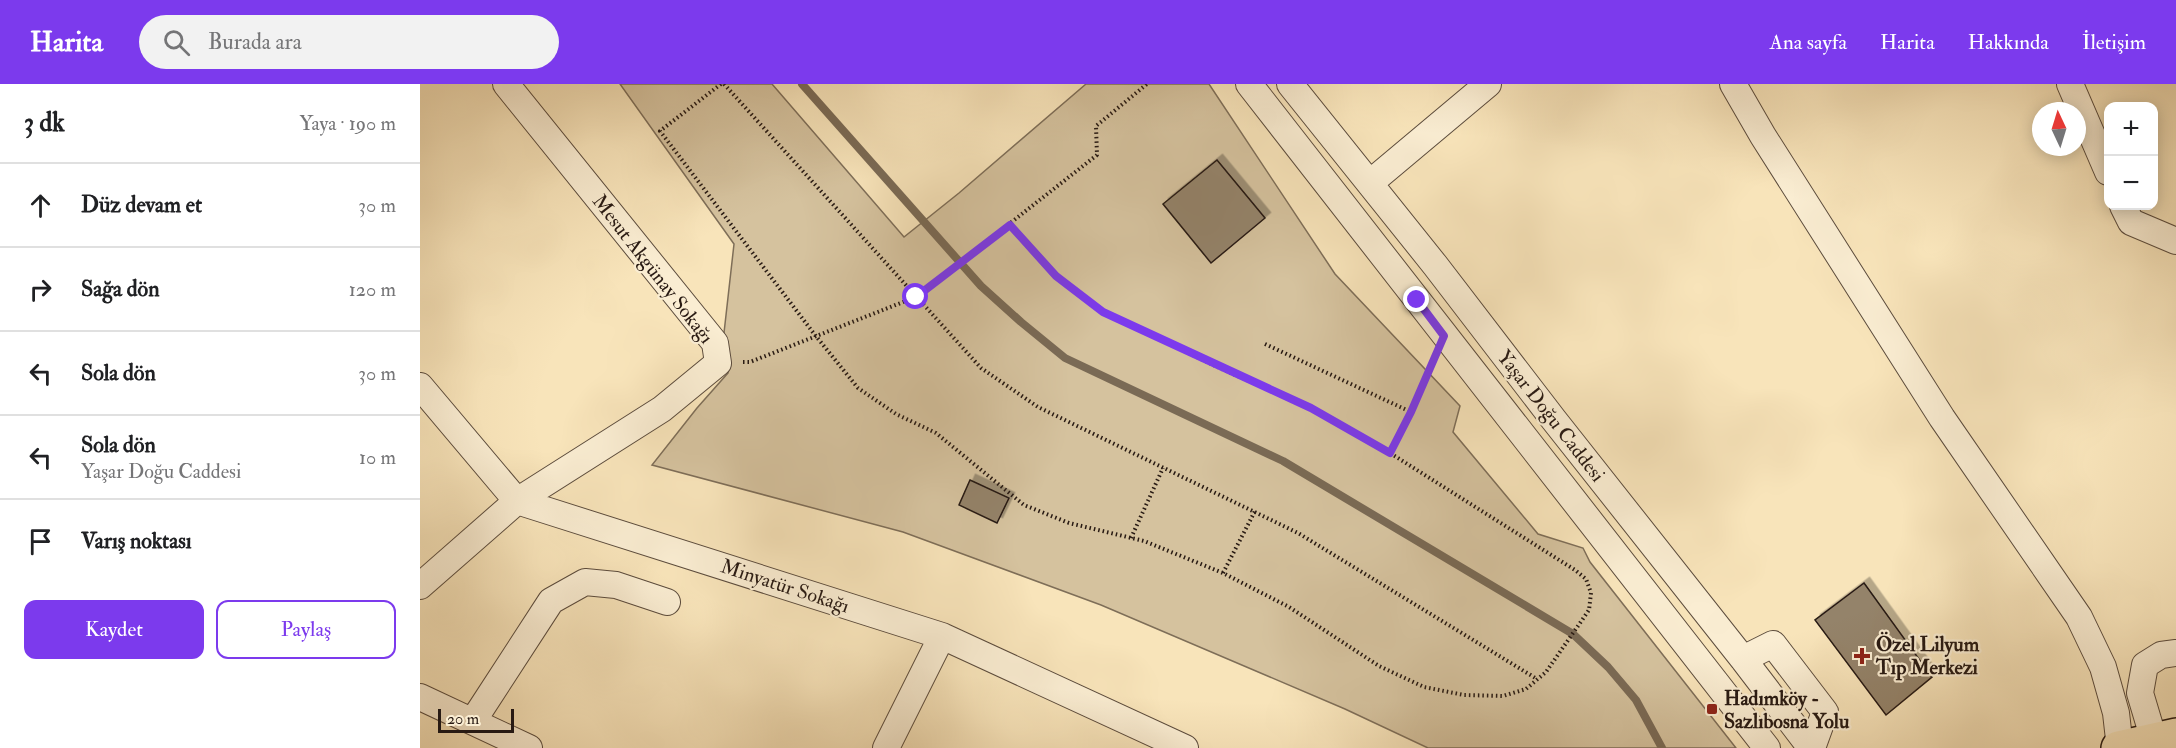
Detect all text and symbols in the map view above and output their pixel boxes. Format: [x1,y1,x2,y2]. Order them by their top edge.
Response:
search box [139,15,559,69]
text: Harita [30,25,103,60]
icon: search [160,26,193,59]
text: Burada ara [208,28,302,56]
text: Ana sayfa [1770,29,1847,56]
text: Harita [1880,29,1935,56]
text: Hakkında [1968,29,2049,56]
text: İletişim [2082,29,2146,56]
north arrow [2032,102,2086,156]
map controls [2104,102,2158,210]
button: + [2104,102,2158,156]
text: 3 dk [24,107,65,139]
text: Yaya · 190 m [299,111,396,136]
button: − [2104,156,2158,210]
icon: ahead [24,189,57,222]
street label: Mesut Akgünay Sokağı [587,189,719,349]
text: Düz devam et [81,191,202,219]
text: 30 m [358,193,396,218]
icon: right [24,273,57,306]
text: Sağa dön [81,275,160,303]
text: 120 m [349,277,396,302]
route start [902,283,928,309]
route end [1403,286,1429,312]
street label: Yaşar Doğu Caddesi [1492,345,1610,487]
icon: left [24,357,57,390]
text: Sola dön [81,359,156,387]
text: 30 m [358,361,396,386]
text: Sola dön [81,431,156,459]
icon: left [24,441,57,474]
text: 10 m [359,445,396,470]
text: Yaşar Doğu Caddesi [81,459,241,484]
icon: arrive [24,525,57,558]
text: Varış noktası [81,527,192,555]
street label: Minyatür Sokağı [718,553,852,619]
button: Kaydet [24,600,204,659]
button: Paylaş [216,600,396,659]
place label: Özel Lilyum Tıp Merkezi [1875,631,1980,681]
marker: Özel Lilyum Tıp Merkezi [1853,647,1871,665]
place label: Hadımköy - Sazlıbosna Yolu [1724,686,1850,734]
marker: Hadımköy - Sazlıbosna Yolu [1705,702,1719,716]
scale bar [438,706,514,734]
text: 20 m [447,709,479,729]

